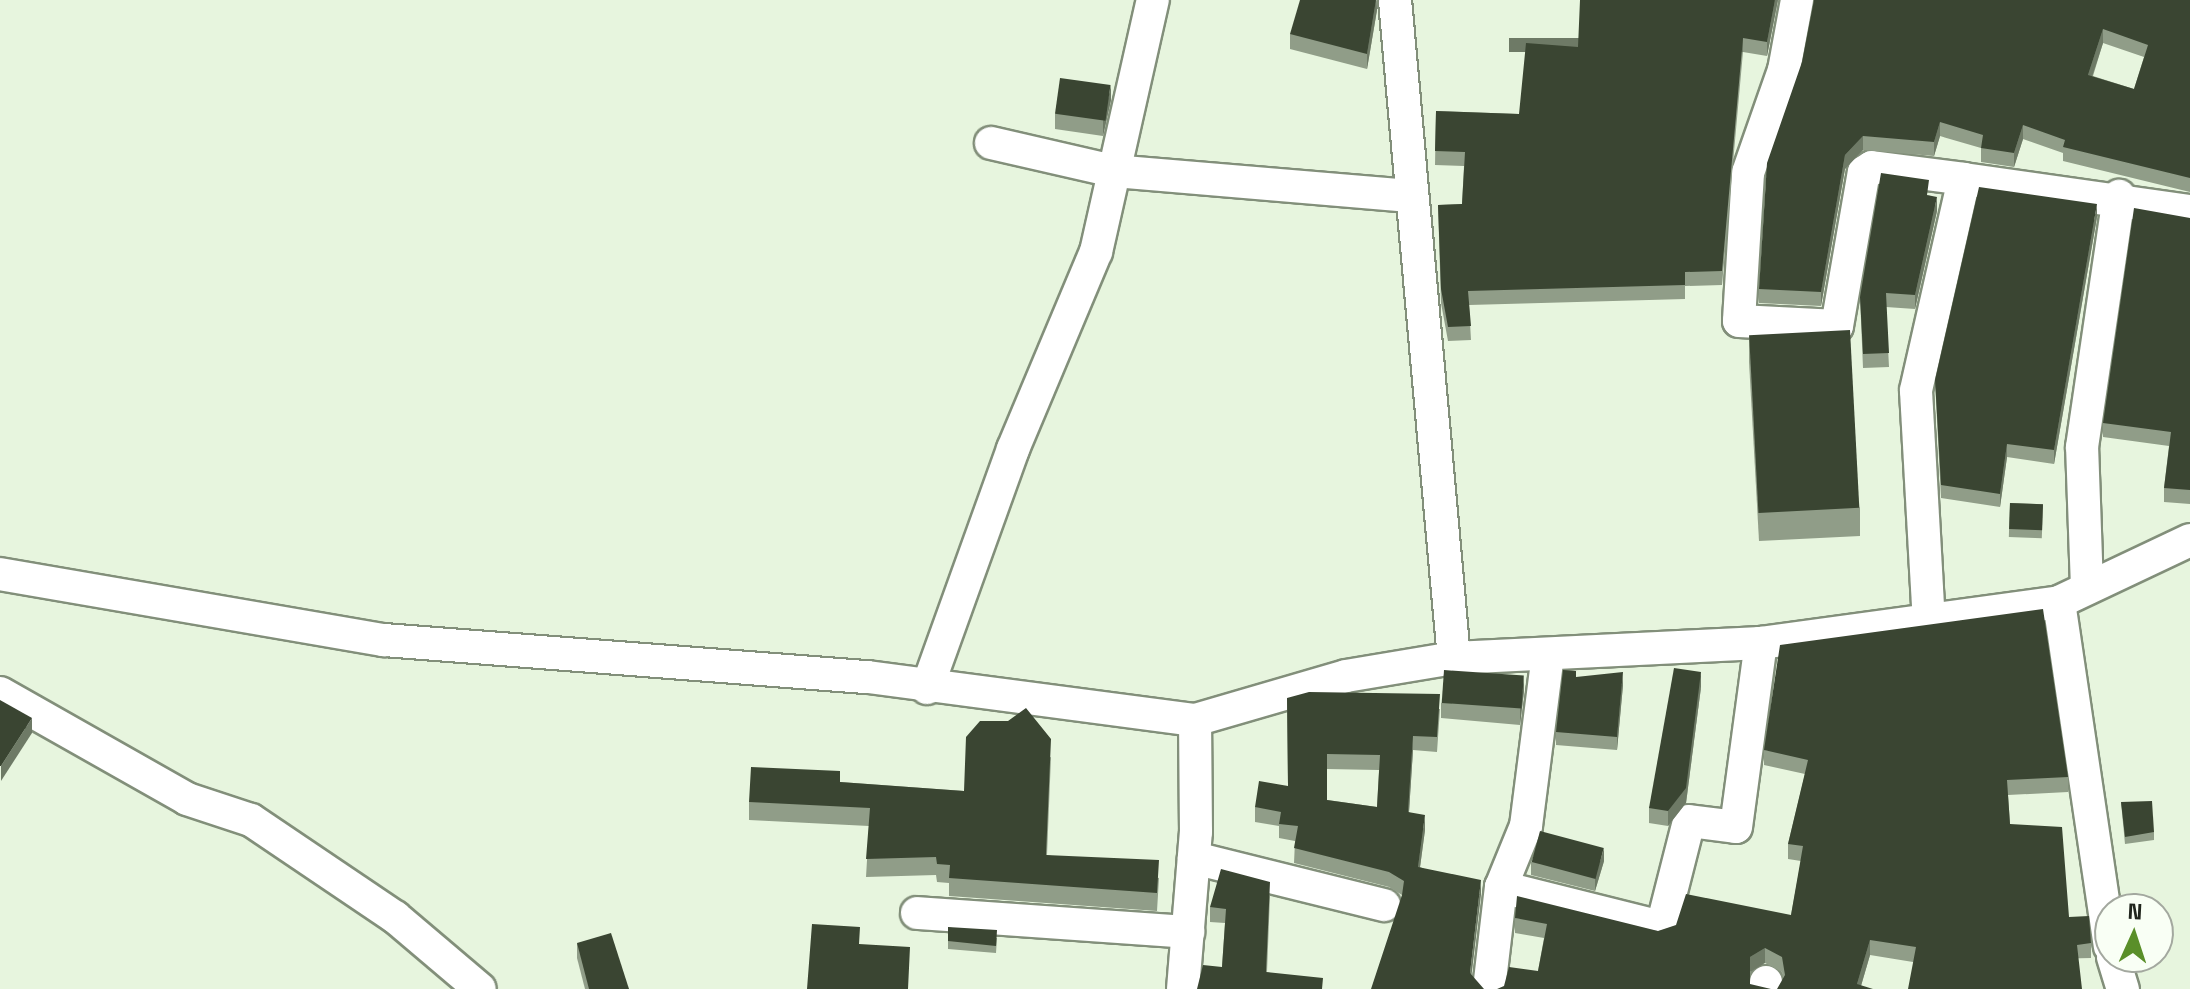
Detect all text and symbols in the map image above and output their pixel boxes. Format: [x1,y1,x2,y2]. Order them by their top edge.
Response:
north arrow [2094,893,2174,973]
text: N [2127,897,2143,925]

